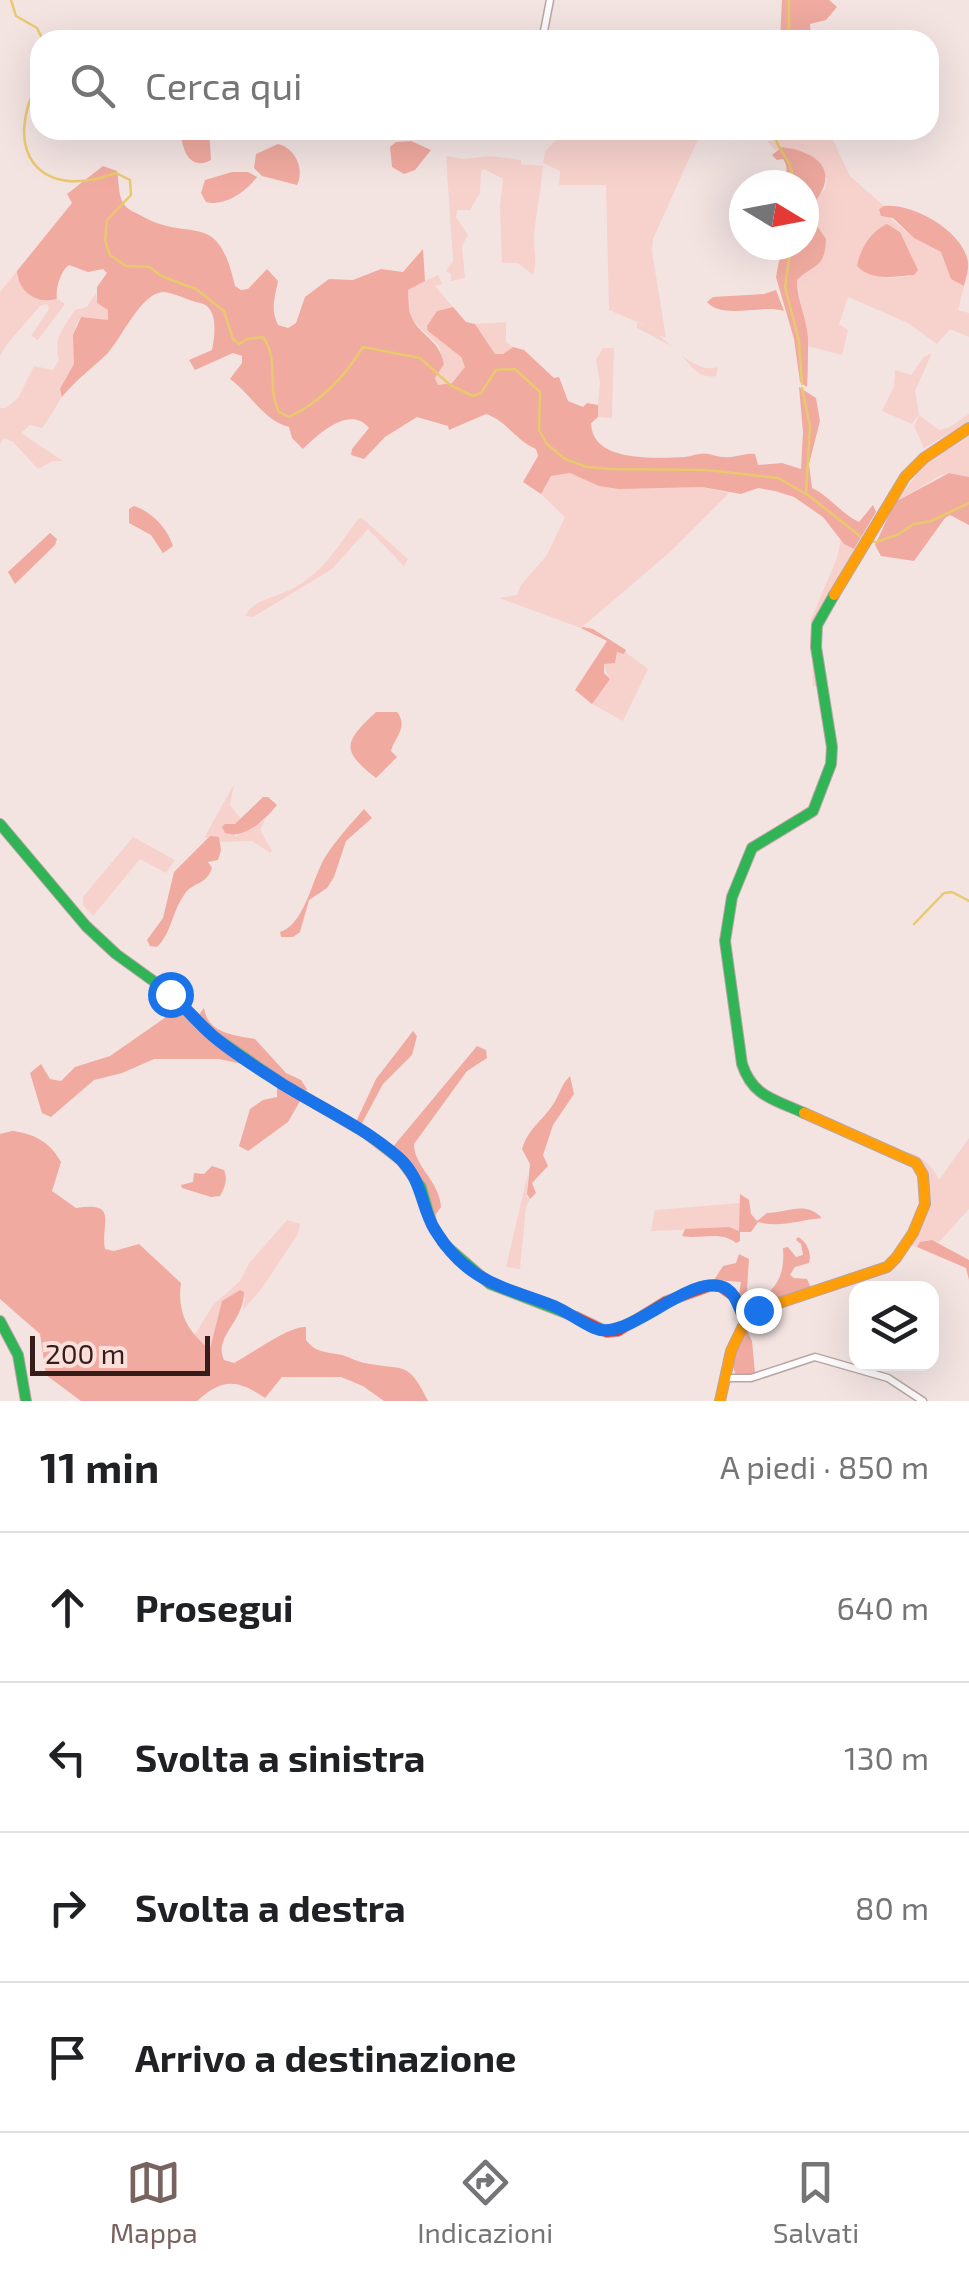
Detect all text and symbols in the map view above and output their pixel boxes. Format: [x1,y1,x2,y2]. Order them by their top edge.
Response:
search box [30,30,939,140]
icon: search [65,58,120,113]
text: Cerca qui [145,62,302,108]
north arrow [729,170,819,260]
route start [148,972,194,1018]
map controls [849,1281,939,1371]
button: layers [849,1281,939,1371]
route end [736,1288,782,1334]
scale bar [30,1331,210,1376]
text: 200 m [45,1336,125,1370]
text: 11 min [40,1441,159,1491]
text: A piedi · 850 m [720,1447,929,1485]
icon: ahead [40,1580,95,1635]
text: Prosegui [135,1584,294,1630]
text: 640 m [837,1588,929,1626]
icon: left [40,1730,95,1785]
text: Svolta a sinistra [135,1734,425,1780]
text: 130 m [844,1738,929,1776]
icon: right [40,1880,95,1935]
text: Svolta a destra [135,1884,406,1930]
text: 80 m [855,1888,929,1926]
icon: arrive [40,2030,95,2085]
text: Arrivo a destinazione [135,2034,516,2080]
tab: Mappa [110,2155,198,2249]
tab: Indicazioni [417,2155,553,2249]
tab: Salvati [773,2155,859,2249]

